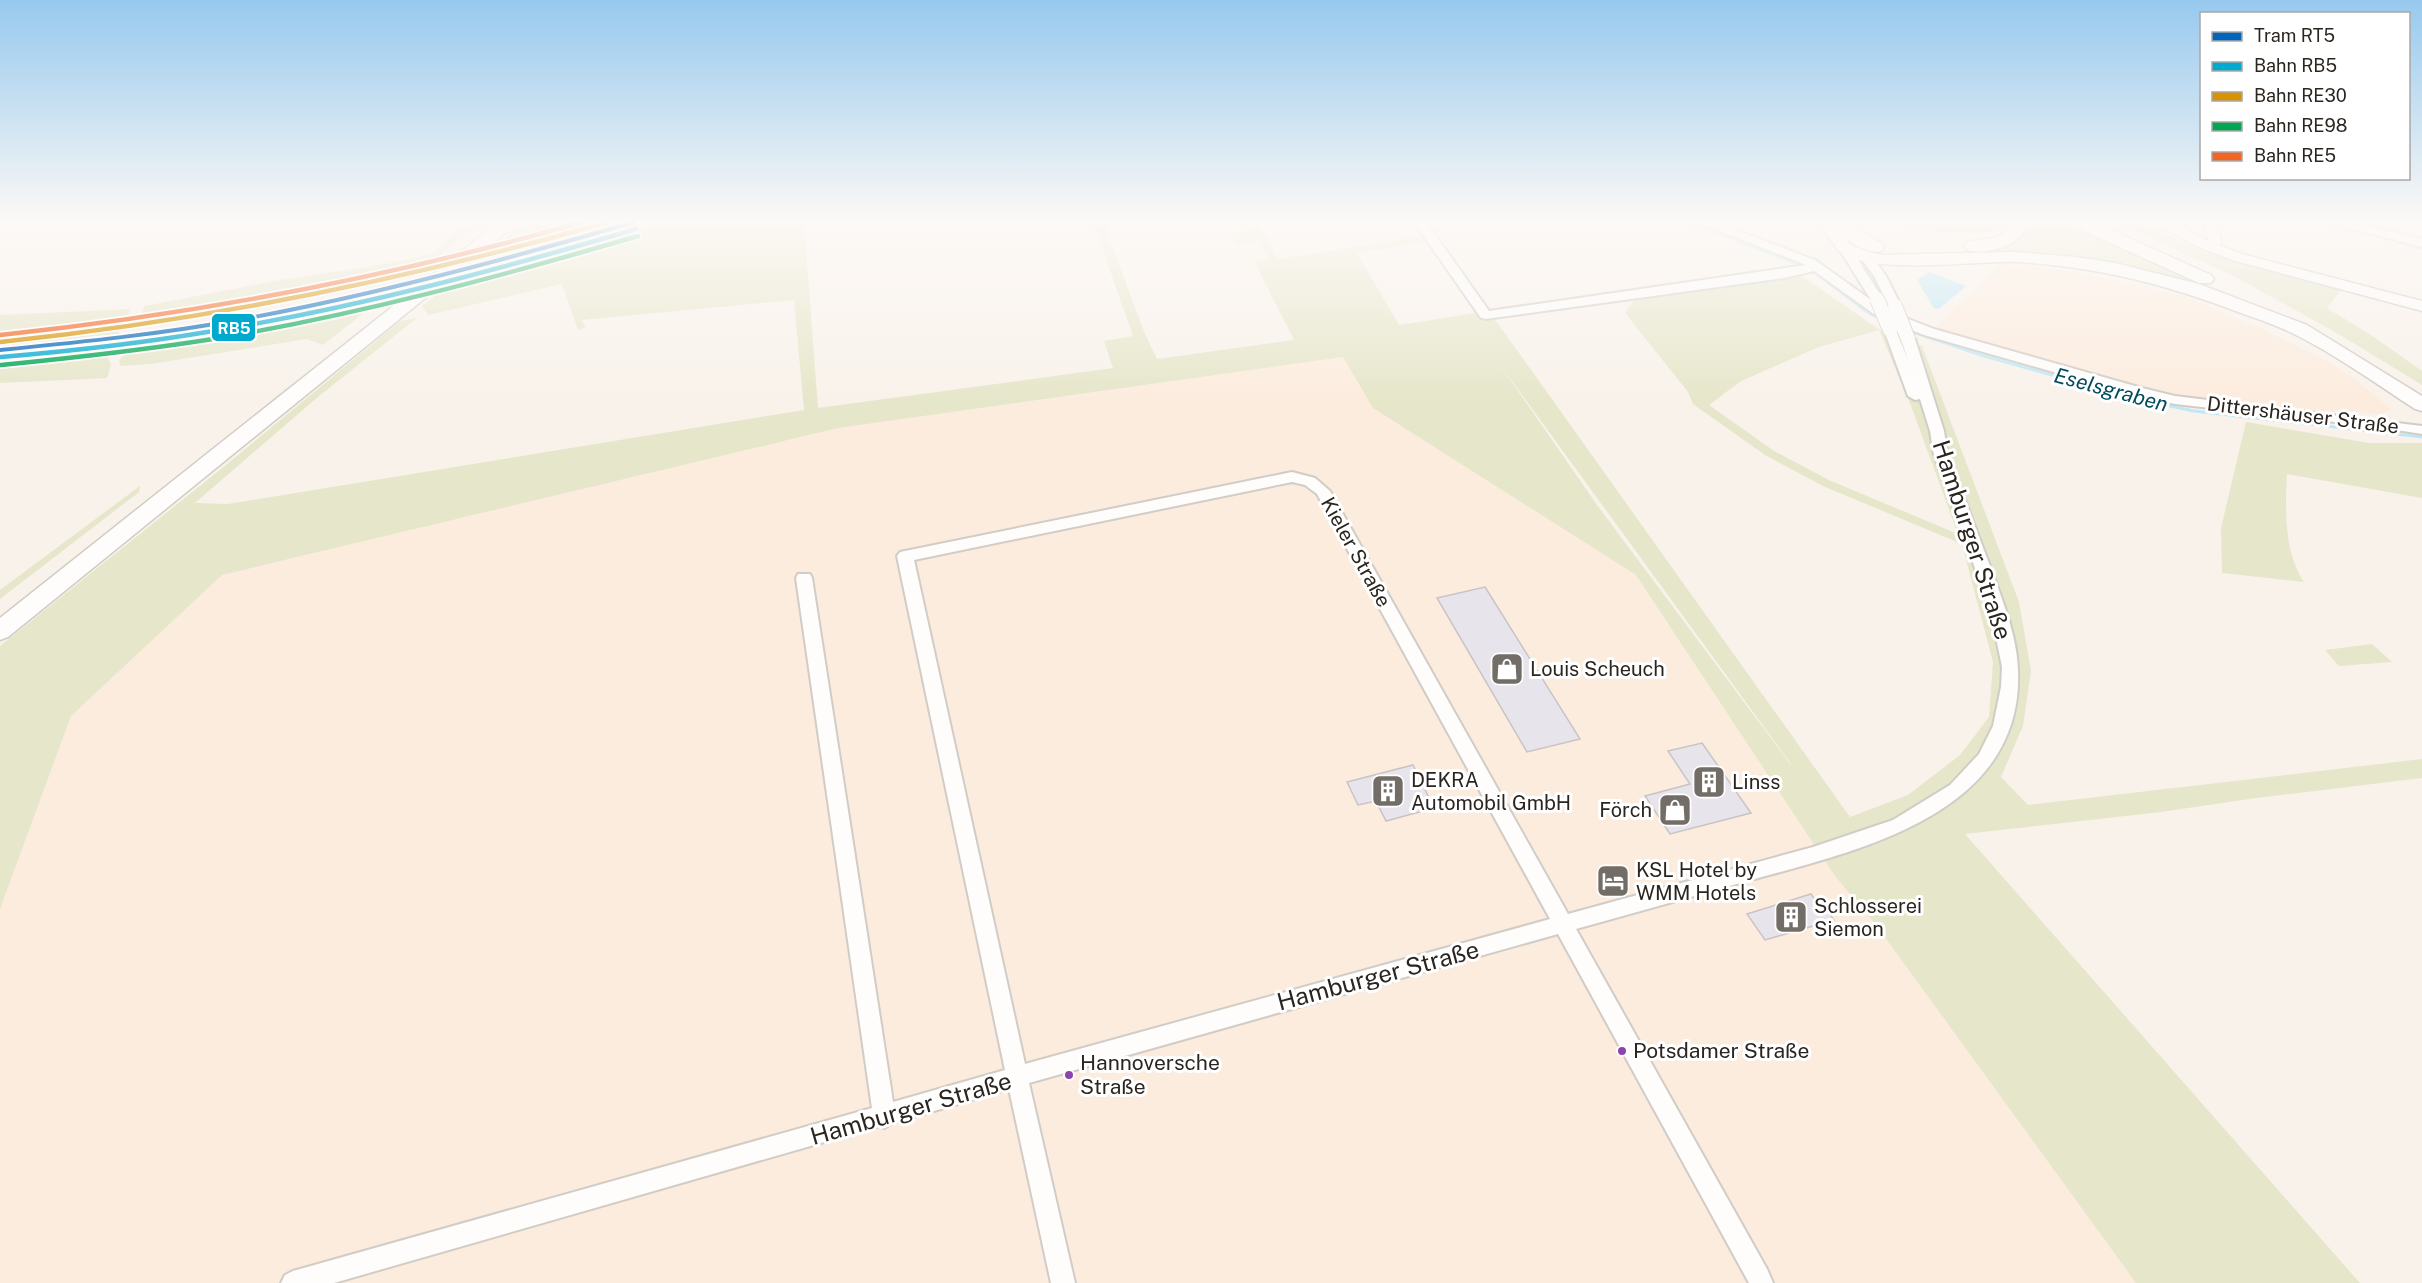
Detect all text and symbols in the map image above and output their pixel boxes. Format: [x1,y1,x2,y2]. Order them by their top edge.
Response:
legend [2200,12,2410,180]
text: Tram RT5 [2254,25,2335,46]
text: Bahn RB5 [2254,55,2337,76]
text: Bahn RE30 [2254,85,2347,106]
text: Bahn RE98 [2254,115,2347,136]
text: Bahn RE5 [2254,145,2336,166]
line badge: RB5 [211,313,256,342]
text: RB5 [218,319,251,338]
water label: Eselsgraben [2052,362,2171,417]
street label: Dittershäuser Straße [2206,391,2400,439]
street label: Hamburger Straße [1928,436,2018,643]
street label: Kieler Straße [1316,493,1396,611]
shop icon: Louis Scheuch [1489,651,1525,687]
place label: Louis Scheuch [1530,657,1665,681]
building icon: Linss [1691,764,1727,800]
place label: DEKRA Automobil GmbH [1411,768,1571,815]
place label: Linss [1732,770,1780,794]
building icon: DEKRA Automobil GmbH [1370,773,1406,809]
shop icon: Förch [1657,792,1693,828]
place label: Förch [1599,798,1652,822]
place label: KSL Hotel by WMM Hotels [1636,858,1757,905]
hotel icon: KSL Hotel by WMM Hotels [1595,863,1631,899]
place label: Schlosserei Siemon [1814,894,1922,941]
building icon: Schlosserei Siemon [1773,899,1809,935]
street label: Hamburger Straße [1274,935,1482,1015]
place label: Potsdamer Straße [1633,1038,1809,1063]
marker: Potsdamer Straße [1616,1045,1628,1057]
place label: Hannoversche Straße [1080,1050,1220,1099]
street label: Hamburger Straße [807,1066,1015,1150]
marker: Hannoversche Straße [1063,1069,1075,1081]

